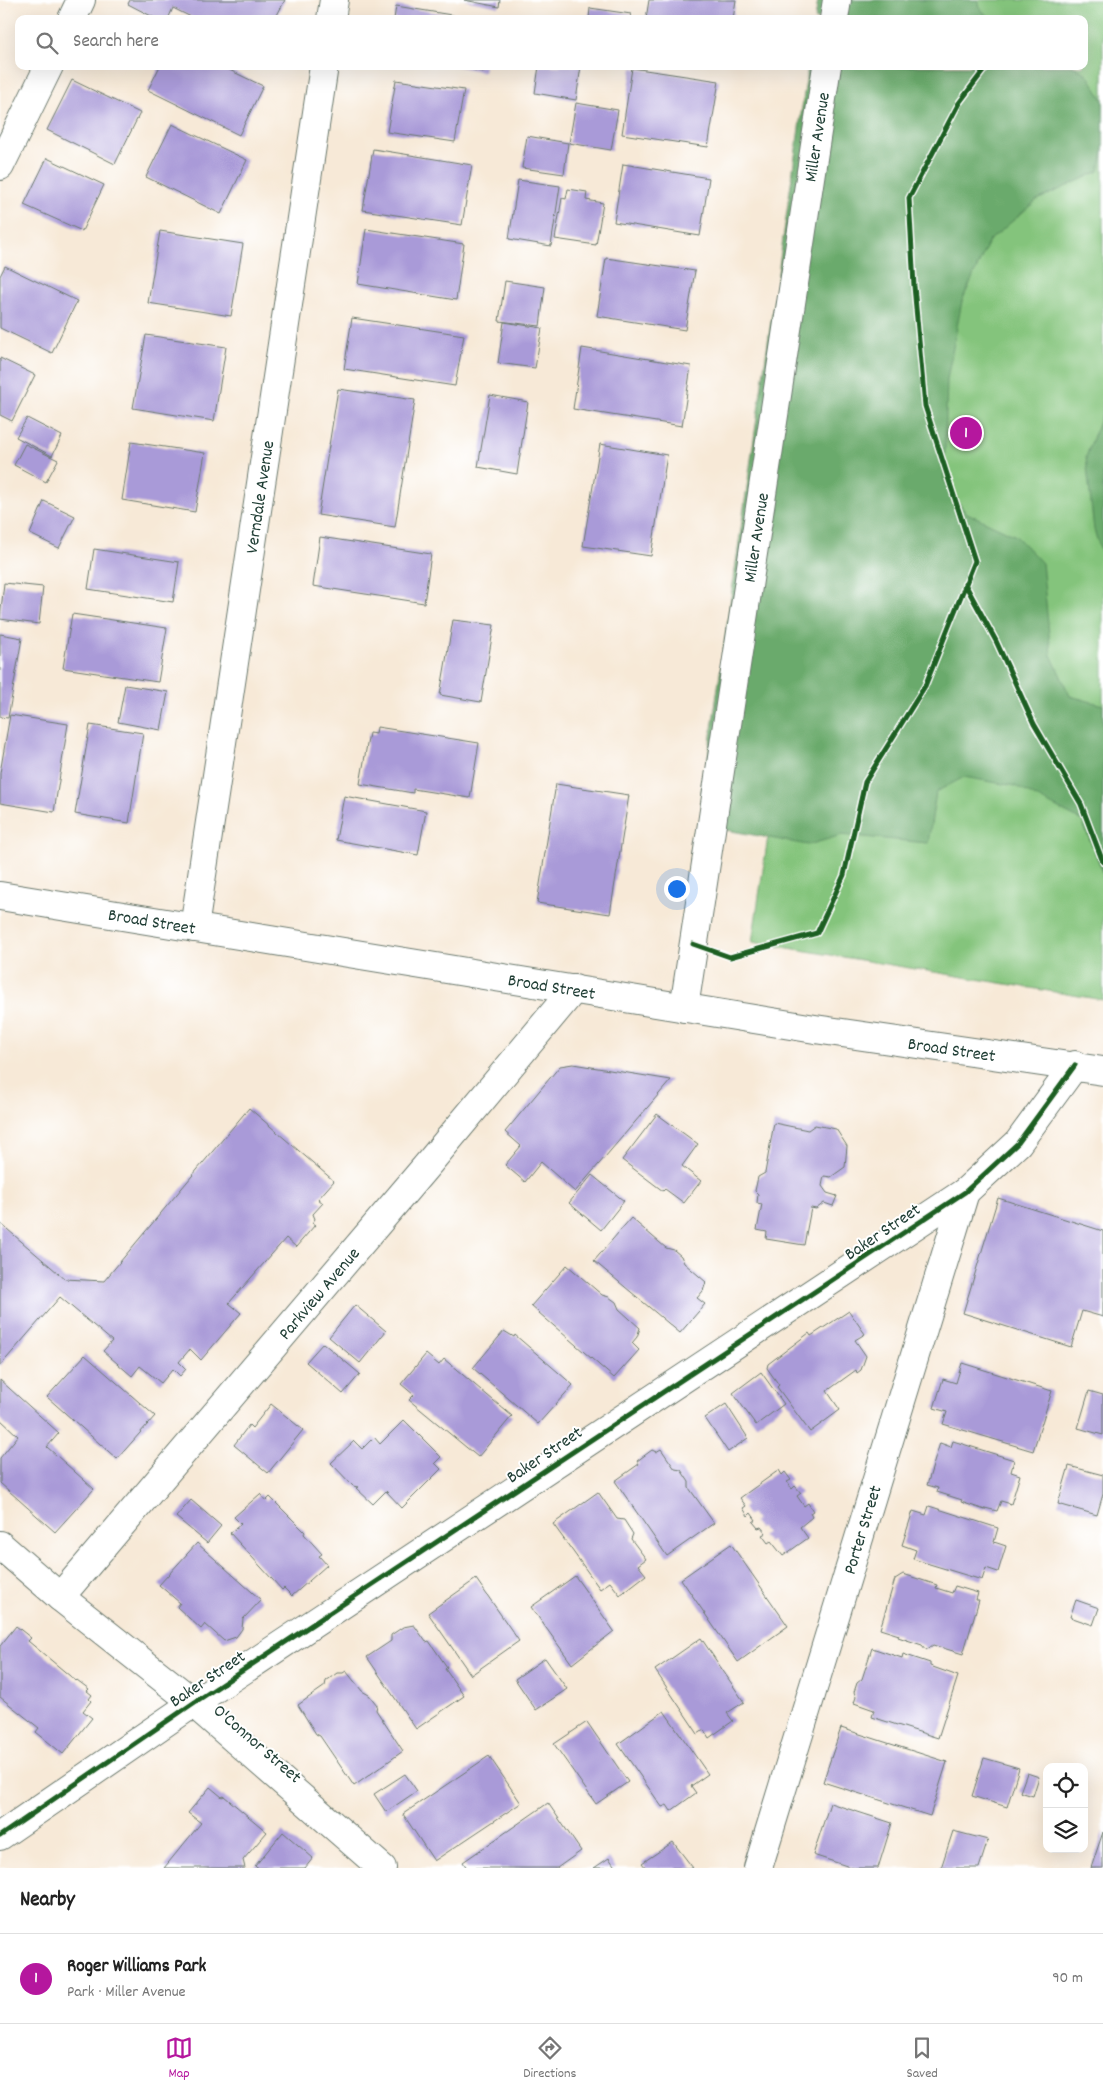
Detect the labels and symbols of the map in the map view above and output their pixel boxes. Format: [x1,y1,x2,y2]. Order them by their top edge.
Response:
street label: Miller Avenue [800,91,838,184]
pin: 1 [950,414,982,452]
street label: Verndale Avenue [241,439,282,556]
street label: Miller Avenue [739,491,777,584]
your location [664,876,690,902]
street label: Broad Street [106,904,197,943]
street label: Broad Street [506,969,597,1008]
street label: Broad Street [906,1033,997,1070]
street label: Baker Street [840,1198,927,1268]
street label: Parkview Avenue [274,1243,367,1346]
street label: Baker Street [502,1421,589,1491]
street label: Porter Street [839,1482,890,1578]
street label: Baker Street [165,1645,252,1715]
street label: O'Connor Street [207,1699,306,1791]

